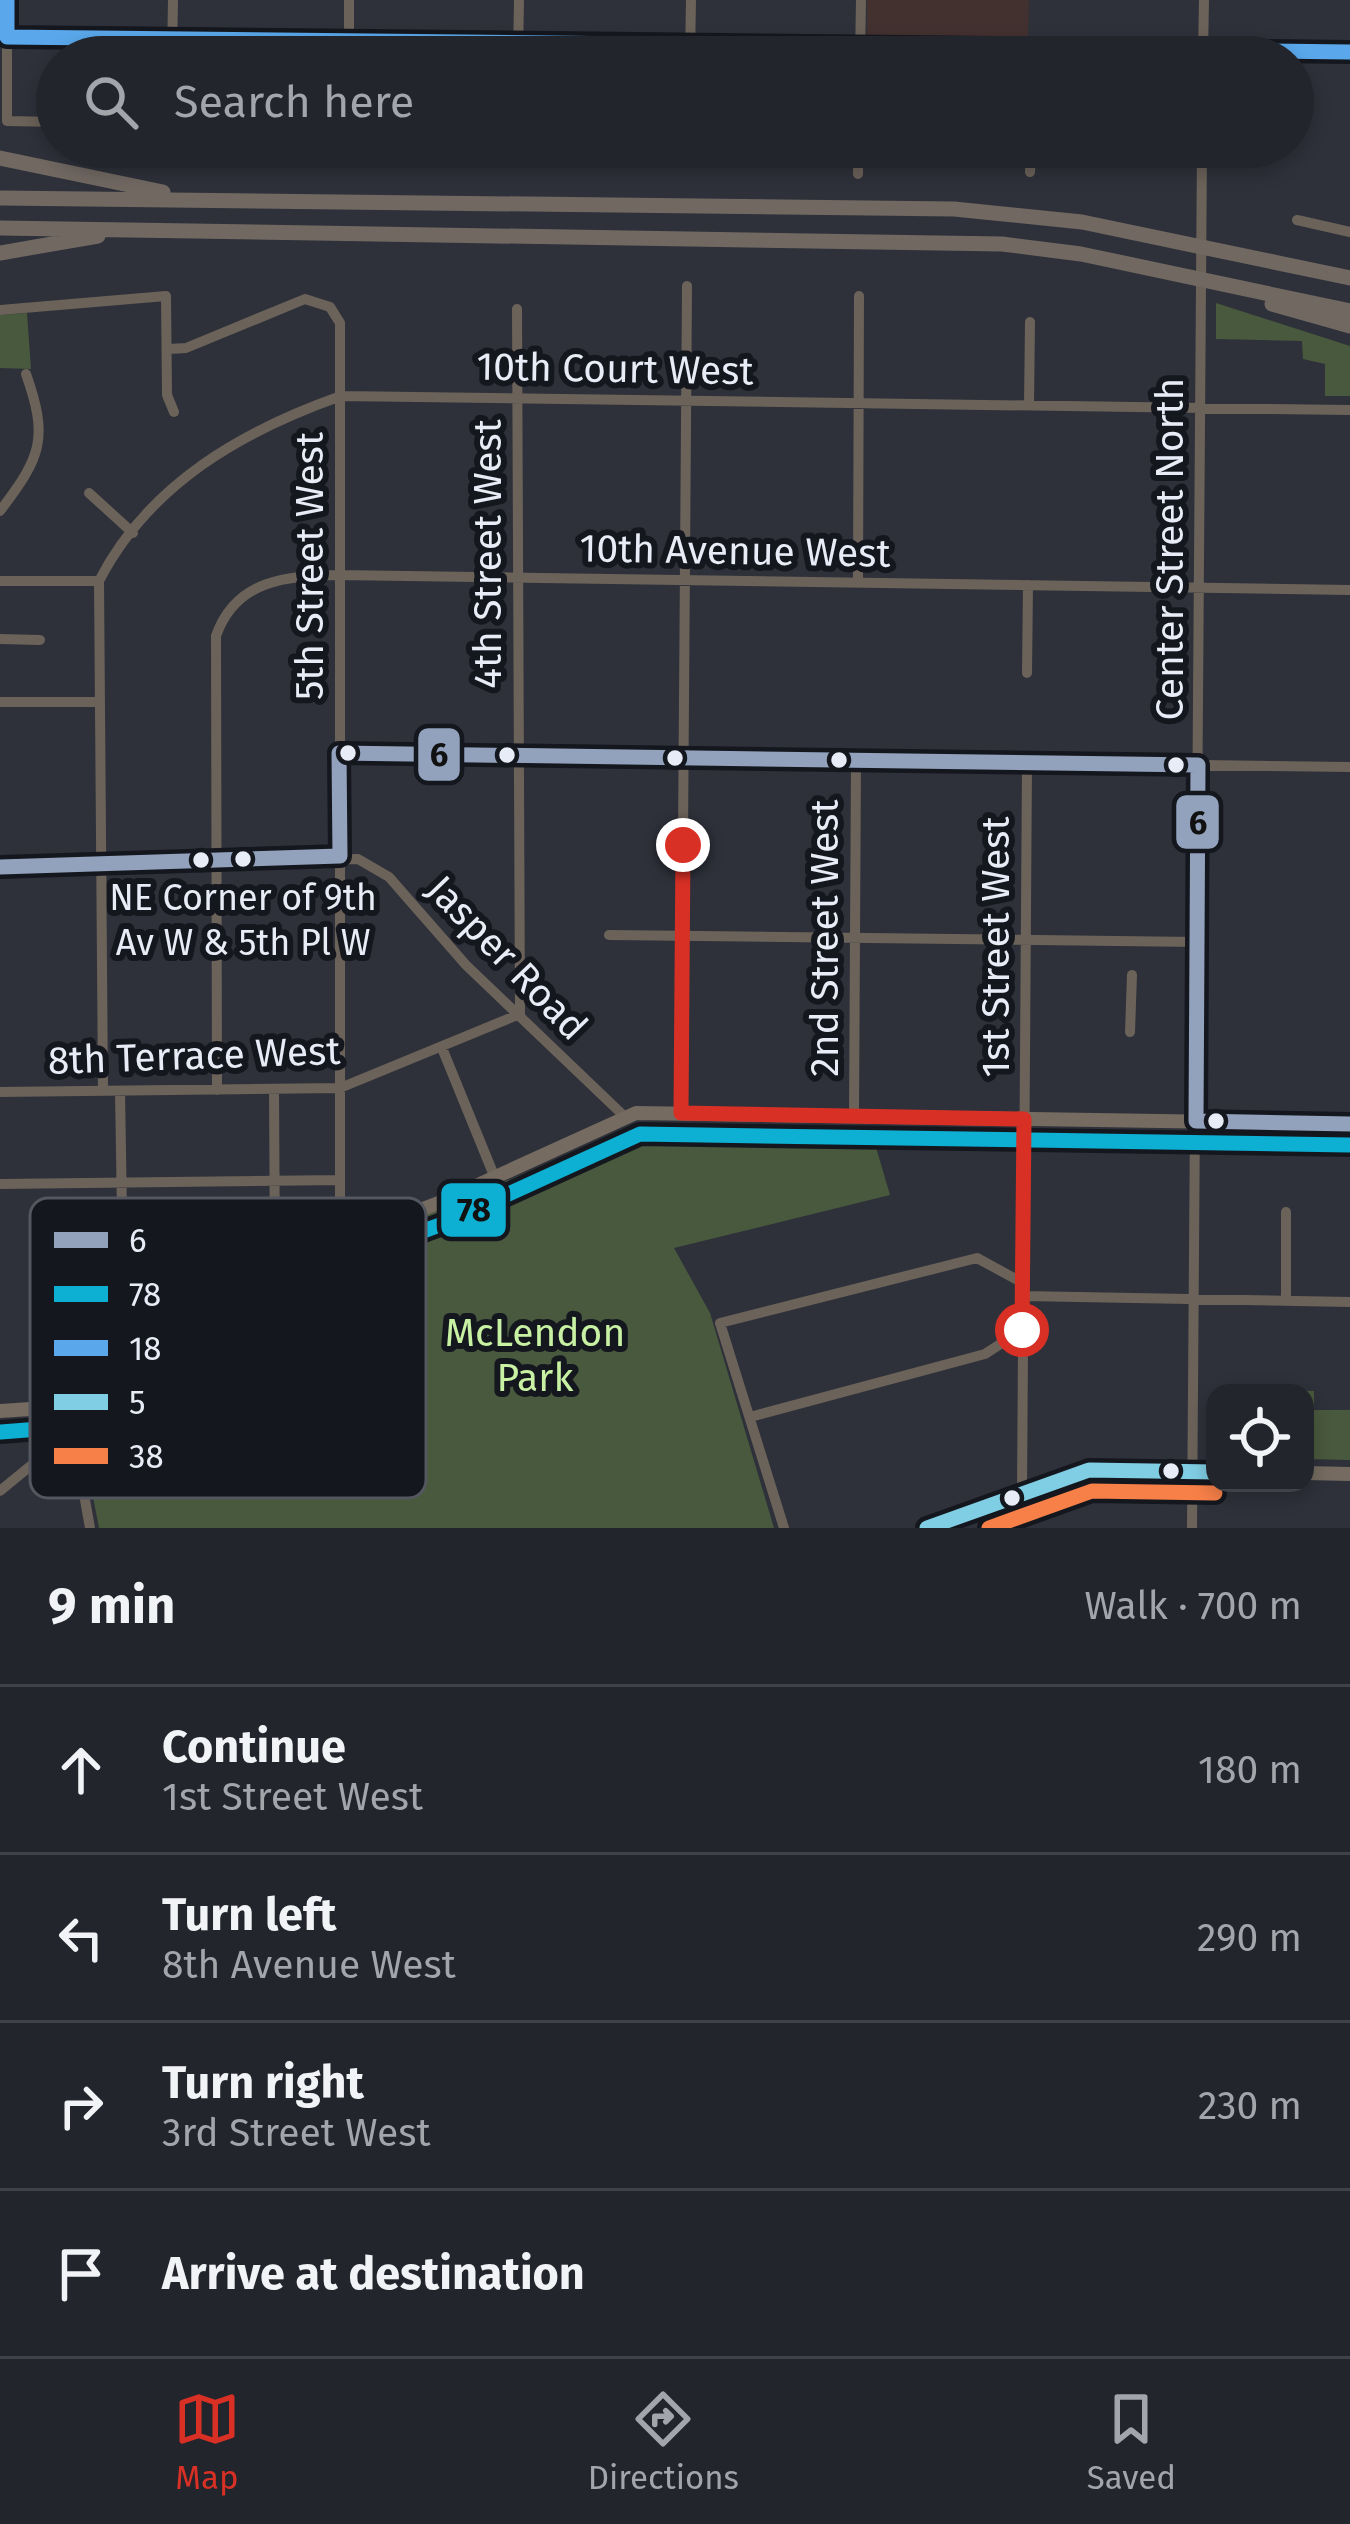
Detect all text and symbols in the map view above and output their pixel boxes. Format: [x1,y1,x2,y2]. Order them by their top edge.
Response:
search box [36,36,1314,168]
icon: search [78,69,144,135]
text: Search here [174,75,414,129]
street label: 10th Court West [476,344,755,394]
street label: Center Street North [1147,378,1193,720]
street label: 4th Street West [465,418,511,689]
street label: 5th Street West [287,431,333,700]
street label: 10th Avenue West [579,525,892,577]
line badge: 6 [416,726,462,783]
text: 6 [430,735,448,775]
unlabelled marker [337,742,359,764]
unlabelled marker [496,744,518,766]
unlabelled marker [664,747,686,769]
unlabelled marker [828,749,850,771]
unlabelled marker [1165,754,1187,776]
line badge: 6 [1174,793,1221,851]
street label: 2nd Street West [802,798,848,1077]
text: 6 [1189,803,1207,843]
street label: 1st Street West [973,816,1019,1078]
route end [656,818,710,872]
marker: NE Corner of 9th Av W & 5th Pl W [232,848,254,870]
unlabelled marker [190,849,212,871]
street label: Jasper Road [417,866,597,1050]
place label: NE Corner of 9th Av W & 5th Pl W [109,876,377,965]
street label: 8th Terrace West [47,1028,342,1084]
unlabelled marker [1205,1110,1227,1132]
line badge: 78 [439,1181,508,1239]
text: 78 [457,1190,491,1230]
legend [30,1198,426,1498]
text: 6 [129,1221,147,1261]
text: 78 [129,1275,161,1315]
route start [995,1303,1049,1357]
park label: McLendon Park [445,1310,625,1401]
text: 18 [129,1329,161,1369]
text: 5 [129,1383,146,1423]
map controls [1206,1384,1314,1492]
button: locate [1206,1384,1314,1492]
text: 38 [129,1437,164,1477]
unlabelled marker [1160,1460,1182,1482]
unlabelled marker [1001,1487,1023,1509]
text: 9 min [48,1575,176,1637]
text: Walk · 700 m [1085,1583,1302,1629]
text: Continue [162,1720,346,1774]
icon: ahead [48,1737,114,1803]
text: 180 m [1198,1747,1302,1793]
text: 1st Street West [162,1774,423,1820]
text: Turn left [162,1888,336,1942]
icon: left [48,1905,114,1971]
text: 290 m [1197,1915,1302,1961]
text: 8th Avenue West [162,1942,456,1988]
text: Turn right [162,2056,364,2110]
icon: right [48,2073,114,2139]
text: 230 m [1198,2083,1302,2129]
text: 3rd Street West [162,2110,431,2156]
icon: arrive [48,2241,114,2307]
text: Arrive at destination [162,2247,585,2301]
tab: Map [174,2386,240,2498]
tab: Directions [588,2386,739,2498]
tab: Saved [1087,2386,1176,2498]

